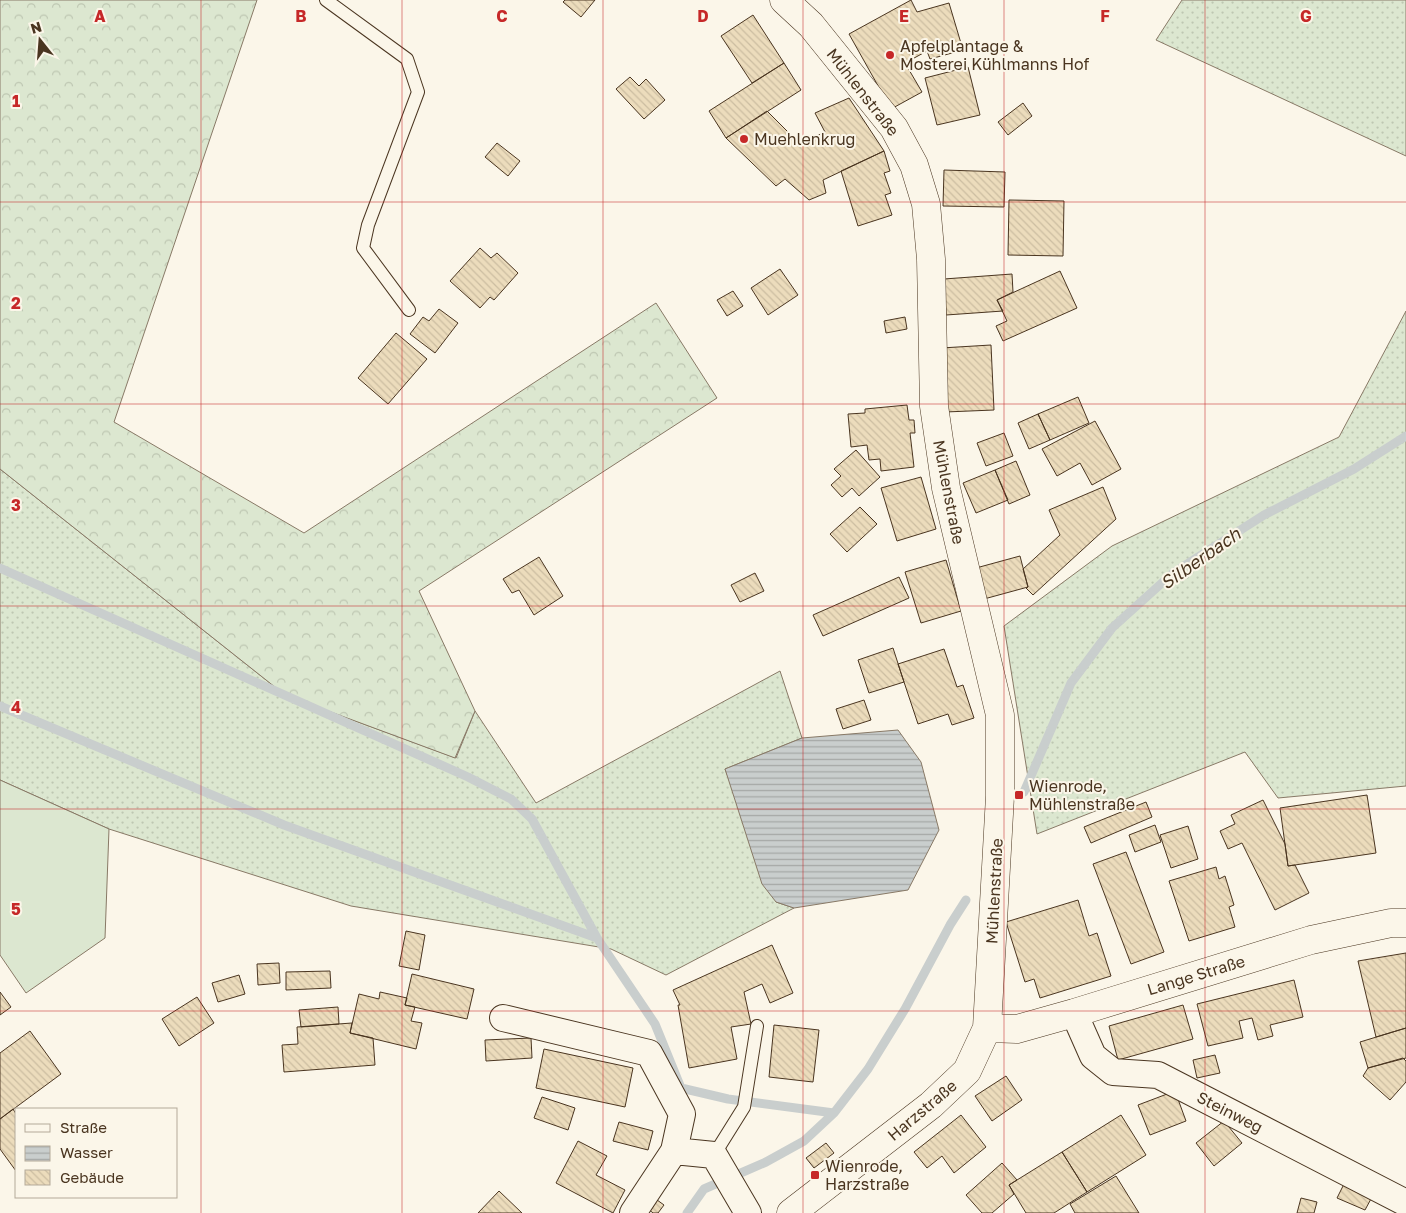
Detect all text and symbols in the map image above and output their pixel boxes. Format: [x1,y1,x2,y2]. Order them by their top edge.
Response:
text: A [94,6,106,26]
text: B [295,6,307,26]
text: C [496,6,508,26]
text: D [697,6,709,26]
text: E [899,6,909,26]
text: F [1100,6,1110,26]
text: G [1300,6,1312,26]
north arrow [15,15,65,65]
text: N [28,17,44,37]
place label: Apfelplantage & Mosterei Kühlmanns Hof [900,36,1089,74]
street label: Mühlenstraße [823,44,903,140]
marker: Apfelplantage & Mosterei Kühlmanns Hof [884,49,896,61]
text: 1 [12,91,20,111]
place label: Muehlenkrug [754,129,855,149]
marker: Muehlenkrug [738,133,750,145]
text: 2 [11,293,21,313]
street label: Mühlenstraße [929,438,969,546]
text: 3 [11,495,21,515]
water label: Silberbach [1156,522,1245,594]
text: 4 [11,697,21,717]
place label: Wienrode, Mühlenstraße [1029,776,1135,814]
marker: Wienrode, Mühlenstraße [1013,789,1025,801]
street label: Mühlenstraße [981,838,1007,944]
text: 5 [11,899,21,919]
street label: Lange Straße [1145,951,1247,999]
street label: Harzstraße [883,1075,961,1145]
street label: Steinweg [1194,1087,1266,1137]
legend [15,1108,178,1198]
text: Straße [60,1118,107,1136]
text: Wasser [60,1143,113,1161]
place label: Wienrode, Harzstraße [825,1156,909,1194]
text: Gebäude [60,1168,124,1186]
marker: Wienrode, Harzstraße [809,1169,821,1181]

